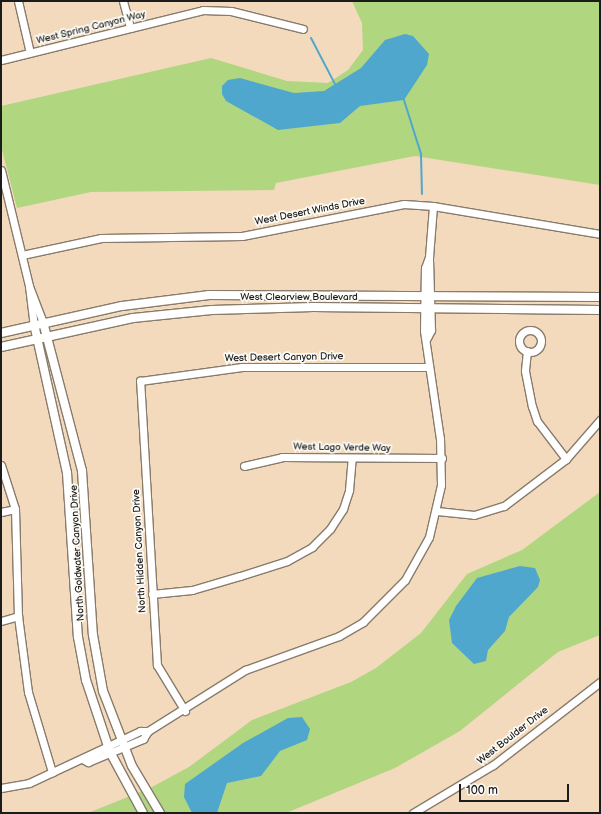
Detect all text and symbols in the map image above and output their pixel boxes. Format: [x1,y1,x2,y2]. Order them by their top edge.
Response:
street label: West Spring Canyon Way [35,9,147,47]
street label: West Desert Winds Drive [254,195,366,229]
street label: West Clearview Boulevard [240,292,358,304]
street label: West Desert Canyon Drive [224,351,344,365]
street label: West Lago Verde Way [293,441,391,455]
street label: North Goldwater Canyon Drive [68,485,88,621]
street label: North Hidden Canyon Drive [131,489,149,613]
street label: West Boulder Drive [475,705,551,767]
scale bar [461,776,571,802]
text: 100 m [466,783,498,798]

